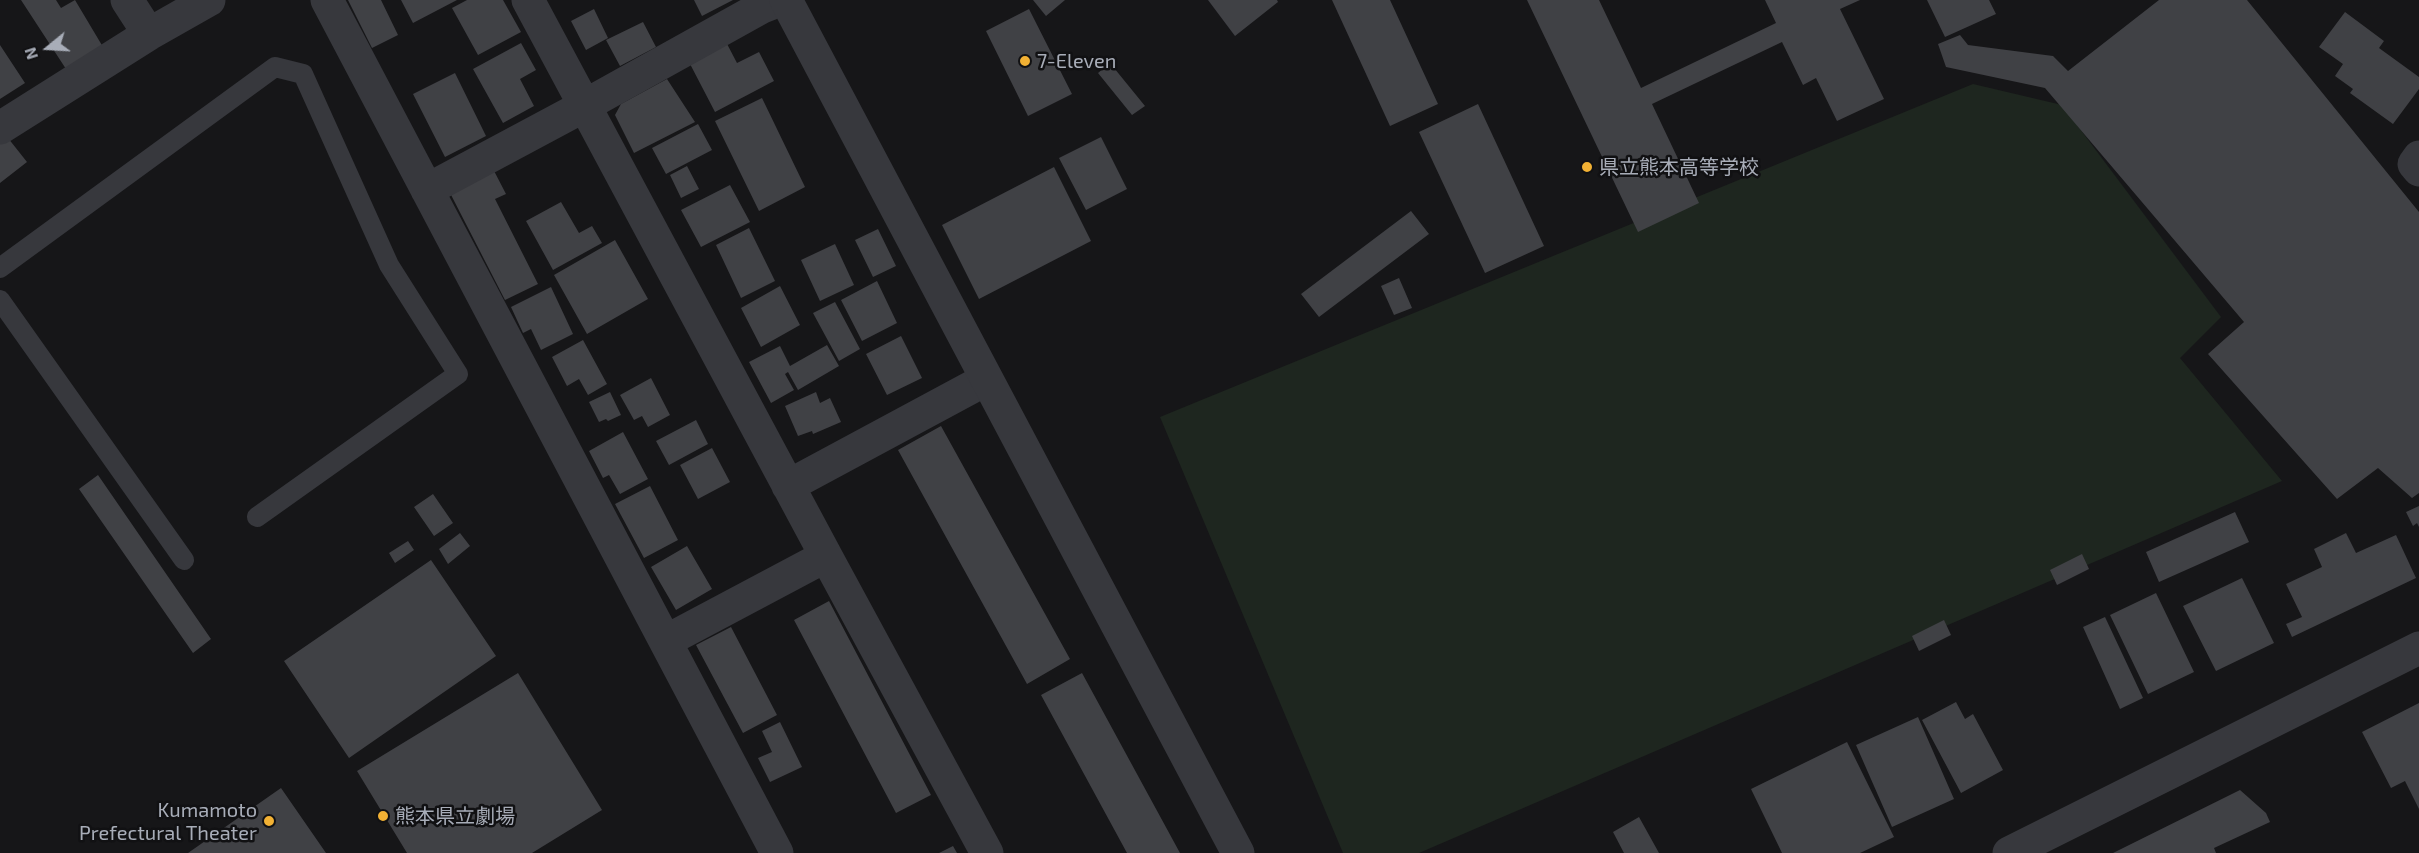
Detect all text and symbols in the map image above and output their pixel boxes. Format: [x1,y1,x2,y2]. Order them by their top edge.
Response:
north arrow [18,18,78,78]
text: N [20,45,41,62]
place label: 7-Eleven [1037,49,1116,73]
marker: 7-Eleven [1018,54,1032,68]
place label: 県立熊本高等学校 [1599,155,1759,179]
marker: 県立熊本高等学校 [1580,160,1594,174]
place label: Kumamoto Prefectural Theater [79,798,257,845]
place label: 熊本県立劇場 [395,804,515,828]
marker: 熊本県立劇場 [376,809,390,823]
marker: Kumamoto Prefectural Theater [262,814,276,828]

